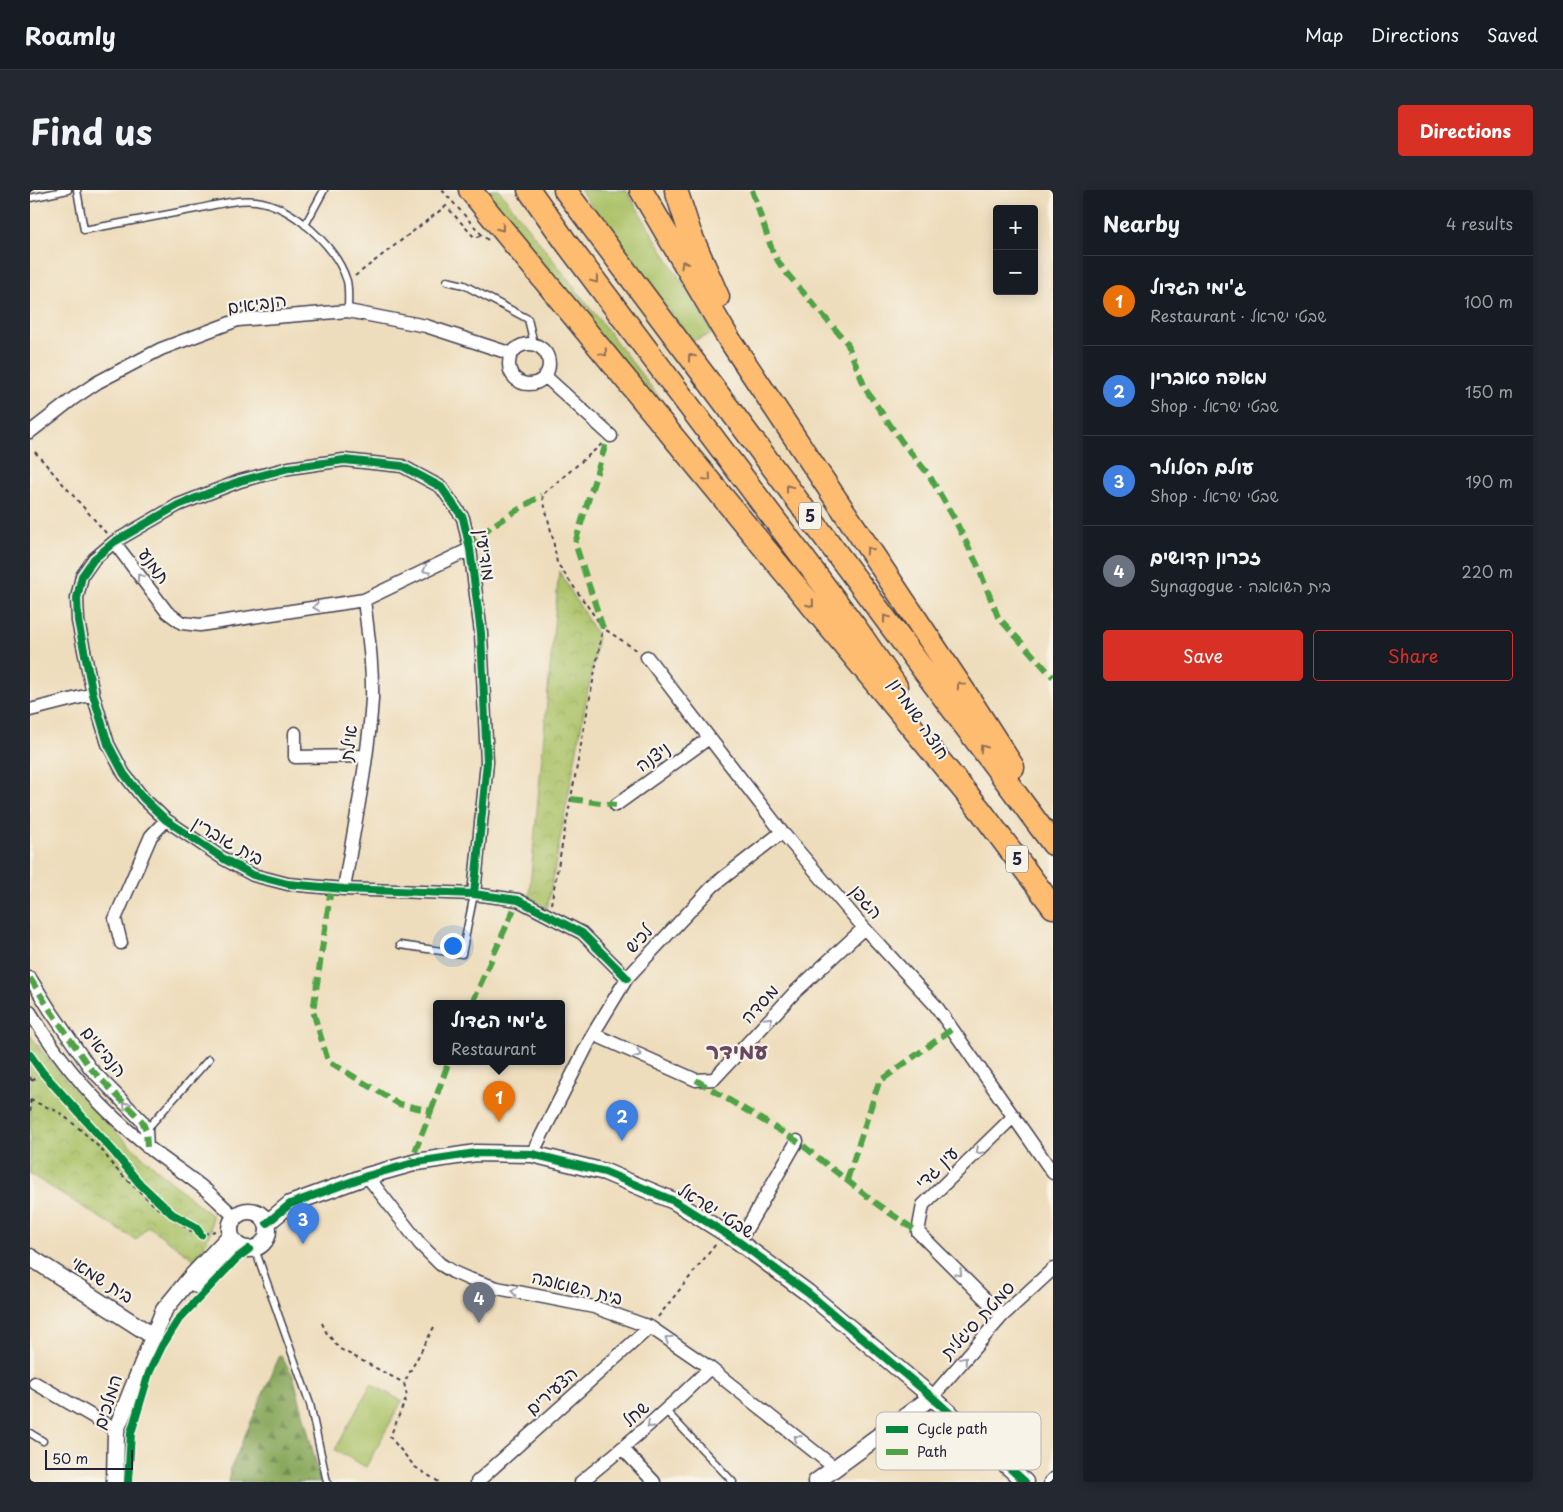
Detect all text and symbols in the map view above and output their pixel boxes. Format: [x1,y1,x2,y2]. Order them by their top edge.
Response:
text: Roamly [25,17,116,53]
text: Map [1305,21,1343,48]
text: Directions [1371,21,1459,48]
text: Saved [1487,21,1538,48]
text: Find us [30,104,152,157]
button: Directions [1398,105,1533,156]
map controls [993,205,1038,295]
button: + [993,205,1038,250]
text: Nearby [1103,207,1180,239]
text: 4 results [1446,211,1513,235]
one-way arrow [495,222,504,231]
button: − [993,250,1038,295]
one-way arrow [681,261,691,270]
text: ג'ימי הגדול [1150,272,1246,300]
one-way arrow [589,274,597,283]
street label: הנביאים [225,285,288,320]
text: 1 [1115,289,1123,313]
text: 100 m [1464,289,1513,313]
text: Restaurant · שבטי ישראל [1150,303,1327,327]
one-way arrow [598,347,607,356]
one-way arrow [688,354,697,363]
text: מאפה סאברין [1150,362,1267,390]
text: 2 [1113,379,1125,403]
text: 150 m [1465,379,1513,403]
text: Shop · שבטי ישראל [1150,393,1279,417]
text: עולם הסלולר [1150,452,1254,480]
text: 3 [1114,469,1124,493]
text: 190 m [1465,469,1513,493]
one-way arrow [702,473,711,482]
text: Shop · שבטי ישראל [1150,483,1279,507]
one-way arrow [785,484,795,493]
road number: 5 [799,502,821,530]
street label: מודיעין [469,527,504,583]
street label: תמנע [133,541,178,589]
text: זכרון קדושים [1150,542,1261,570]
one-way arrow [866,546,875,556]
text: 4 [1114,559,1124,583]
text: 220 m [1462,559,1513,583]
one-way arrow [422,564,431,575]
text: Synagogue · בית השואבה [1150,573,1331,597]
one-way arrow [138,574,146,583]
one-way arrow [806,598,815,607]
one-way arrow [311,602,320,612]
one-way arrow [883,615,891,624]
button: Save [1103,630,1303,681]
button: Share [1313,630,1513,681]
street label: חוצה שומרון [883,672,957,764]
one-way arrow [957,681,966,691]
street label: אילת [332,723,363,763]
street label: ניצנה [629,734,675,778]
one-way arrow [980,745,988,754]
street label: בית גוברין [188,808,269,871]
road number: 5 [1006,846,1028,872]
street label: הגפן [844,878,890,924]
street label: לכיש [618,917,659,958]
your location [440,933,466,959]
street label: מסדה [733,977,784,1029]
popup [433,1000,565,1065]
text: ג'ימי הגדול [451,1005,547,1033]
one-way arrow [763,1016,772,1025]
street label: הנביאים [76,1019,134,1083]
district label: עמידר [706,1033,768,1066]
text: Restaurant [451,1036,536,1060]
one-way arrow [633,1047,642,1058]
pin: 1 [483,1081,515,1122]
pin: 2 [606,1100,638,1141]
one-way arrow [123,1102,132,1111]
street label: עין גדי [908,1139,964,1194]
one-way arrow [976,1145,985,1154]
street label: שבטי ישראל [673,1176,761,1244]
pin: 3 [287,1203,319,1244]
street label: בית שמאי [66,1248,140,1309]
street label: בית השואבה [529,1262,626,1311]
one-way arrow [953,1267,962,1276]
street label: סמטת סיגלית [933,1274,1020,1365]
pin: 4 [463,1282,495,1323]
one-way arrow [510,1286,519,1297]
one-way arrow [664,1336,674,1345]
one-way arrow [958,1357,967,1366]
street label: הצעירים [519,1359,583,1421]
street label: המלכים [85,1370,128,1433]
street label: שחל [615,1393,655,1432]
legend [876,1412,1041,1470]
text: Cycle path [917,1418,988,1439]
one-way arrow [646,1420,655,1429]
one-way arrow [794,1435,803,1443]
text: Path [917,1441,947,1462]
scale bar [45,1447,132,1470]
text: 50 m [52,1448,88,1469]

